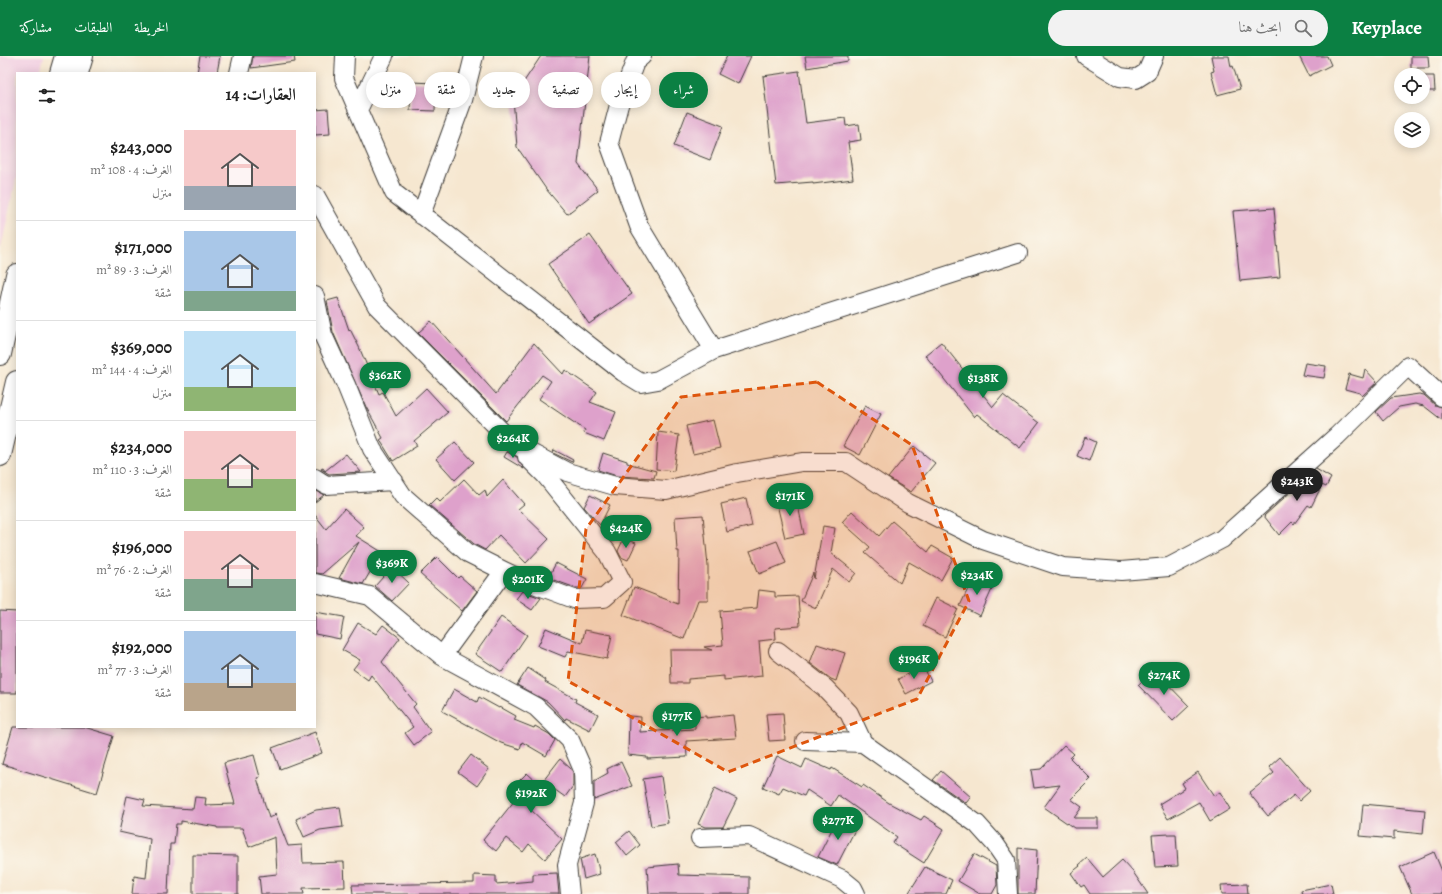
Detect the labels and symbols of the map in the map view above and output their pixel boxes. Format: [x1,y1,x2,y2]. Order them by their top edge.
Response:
pin: $362K [357,362,413,396]
pin: $138K [955,365,1011,399]
pin: $264K [485,425,541,459]
pin: $243K [1269,468,1325,502]
pin: $171K [762,483,818,517]
pin: $424K [598,515,654,549]
pin: $369K [364,550,420,584]
pin: $234K [949,562,1005,596]
pin: $201K [500,566,556,600]
pin: $196K [886,646,942,680]
pin: $274K [1136,662,1192,696]
pin: $177K [649,703,705,737]
pin: $192K [503,780,559,814]
pin: $277K [810,807,866,841]

